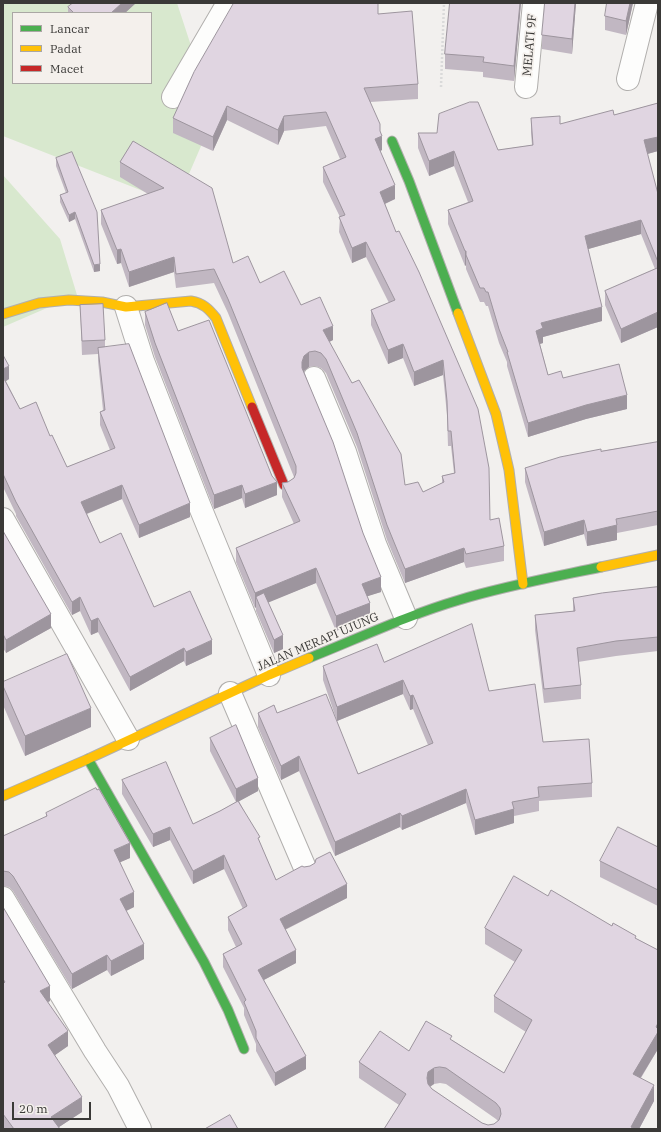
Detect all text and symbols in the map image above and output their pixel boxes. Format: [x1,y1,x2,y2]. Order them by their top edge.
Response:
legend [12,12,152,84]
street label: MELATI 9F [520,13,540,77]
text: Lancar [50,21,89,36]
text: Padat [50,41,82,56]
text: Macet [50,61,84,76]
street label: JALAN MERAPI UJUNG [255,610,381,674]
scale bar [14,1094,93,1120]
text: 20 m [19,1101,48,1116]

